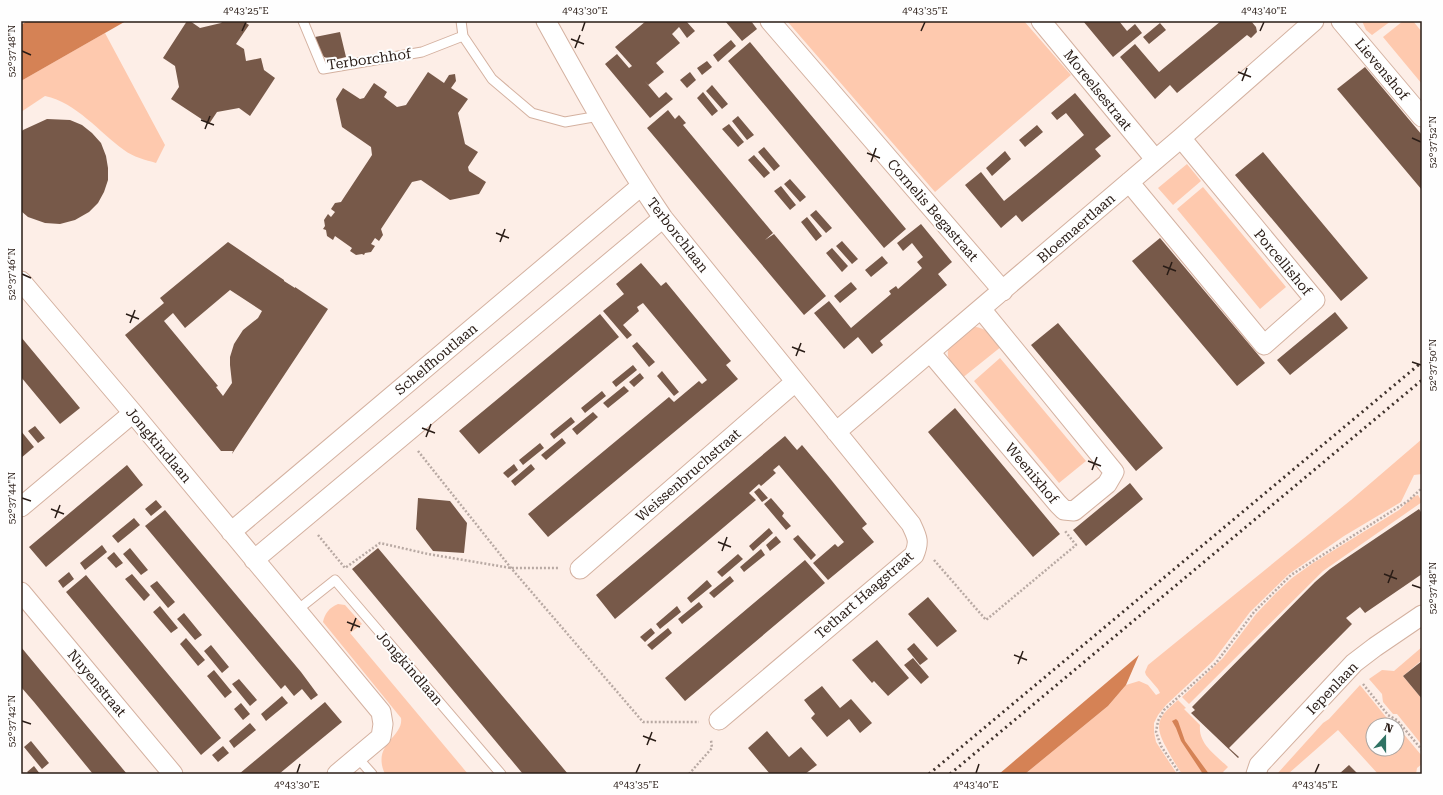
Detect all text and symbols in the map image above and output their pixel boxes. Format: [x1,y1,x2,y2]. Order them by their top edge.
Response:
text: 4°43'25"E [223,5,269,16]
text: 4°43'30"E [562,5,608,16]
text: 4°43'35"E [902,5,948,16]
text: 4°43'40"E [1241,5,1287,16]
text: 52°37'48"N [6,25,17,77]
street label: Lievenshof [1352,35,1413,103]
street label: Terborchhof [326,45,413,73]
street label: Moreelsestraat [1061,47,1135,133]
text: 52°37'52"N [1427,116,1438,168]
street label: Cornelis Begastraat [884,156,982,264]
street label: Bloemaertlaan [1034,190,1118,266]
street label: Terborchlaan [644,195,712,275]
street label: Porcellishof [1251,226,1316,299]
text: 52°37'46"N [6,248,17,300]
street label: Schelfhoutlaan [392,320,480,398]
text: 52°37'50"N [1427,339,1438,391]
street label: Jongkindlaan [123,404,195,486]
street label: Weissenbruchstraat [632,425,744,525]
street label: Weenixhof [1002,440,1062,507]
text: 52°37'44"N [6,472,17,524]
street label: Tethart Haagstraat [812,548,916,642]
text: 52°37'48"N [1427,562,1438,614]
street label: Jongkindlaan [373,628,447,708]
street label: Nuyenstraat [64,646,130,720]
street label: Iepenlaan [1303,658,1361,718]
text: 52°37'42"N [6,695,17,747]
north arrow [1365,717,1405,757]
text: N [1382,721,1395,736]
text: 4°43'30"E [274,779,320,790]
text: 4°43'35"E [613,779,659,790]
text: 4°43'40"E [953,779,999,790]
text: 4°43'45"E [1292,779,1338,790]

